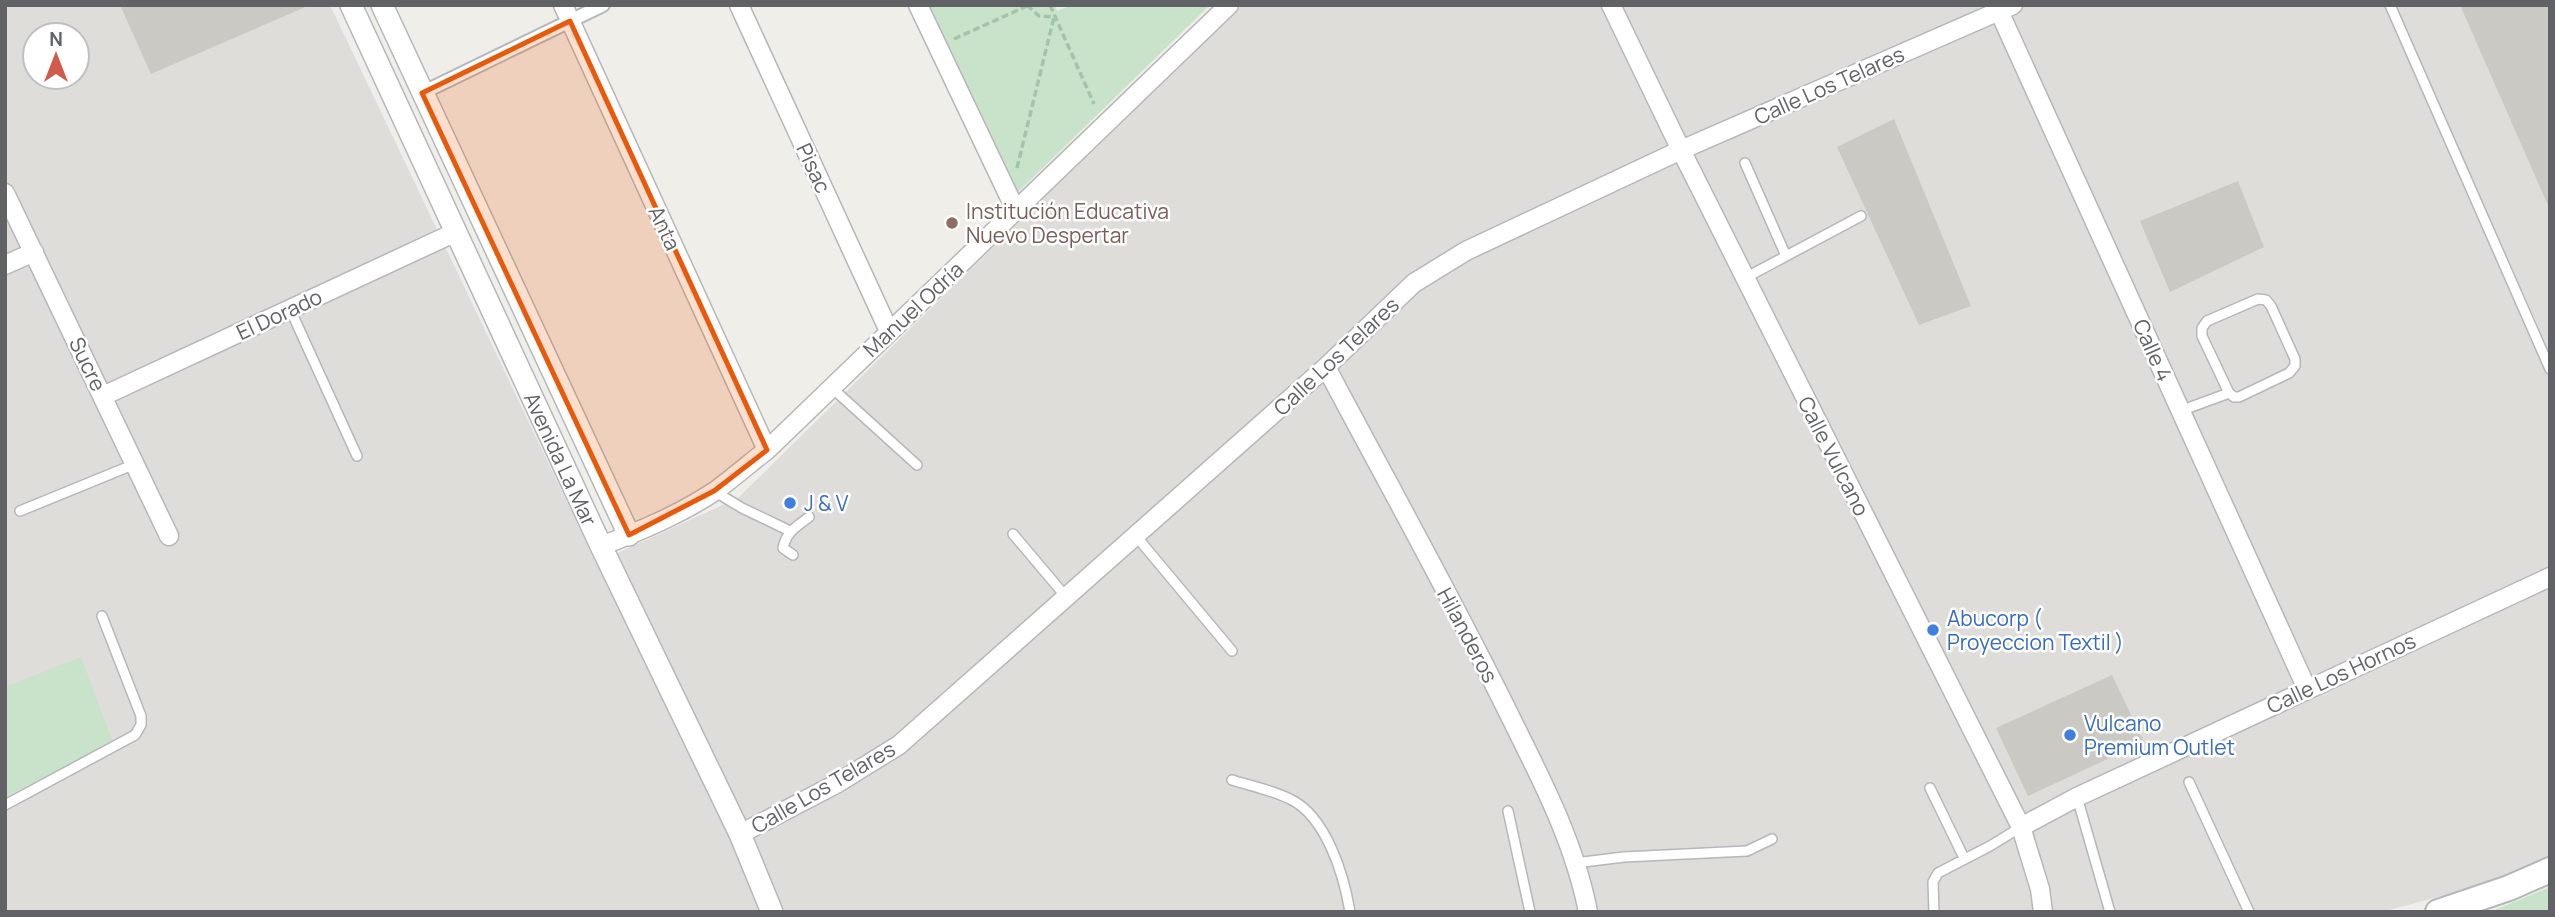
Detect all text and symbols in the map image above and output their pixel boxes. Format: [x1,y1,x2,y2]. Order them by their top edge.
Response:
north arrow [21,21,91,91]
text: N [49,26,63,52]
street label: Calle Los Telares [1749,39,1909,131]
street label: Pisac [790,139,838,197]
place label: Institución Educativa Nuevo Despertar [966,197,1169,249]
street label: Anta [643,201,687,255]
marker: Institución Educativa Nuevo Despertar [944,215,960,231]
street label: Manuel Odría [857,255,969,363]
street label: El Dorado [232,282,326,346]
street label: Calle Los Telares [1267,291,1405,421]
street label: Calle 4 [2127,314,2179,386]
street label: Sucre [63,332,113,396]
street label: Avenida La Mar [518,388,604,530]
street label: Calle Vulcano [1792,392,1876,520]
place label: J & V [804,489,849,517]
marker: J & V [782,495,798,511]
street label: Hilanderos [1431,583,1505,687]
place label: Abucorp ( Proyeccion Textil ) [1947,604,2124,656]
marker: Abucorp ( Proyeccion Textil ) [1925,622,1941,638]
street label: Calle Los Hornos [2262,626,2420,720]
place label: Vulcano Premium Outlet [2084,709,2235,761]
marker: Vulcano Premium Outlet [2062,727,2078,743]
street label: Calle Los Telares [746,734,900,840]

